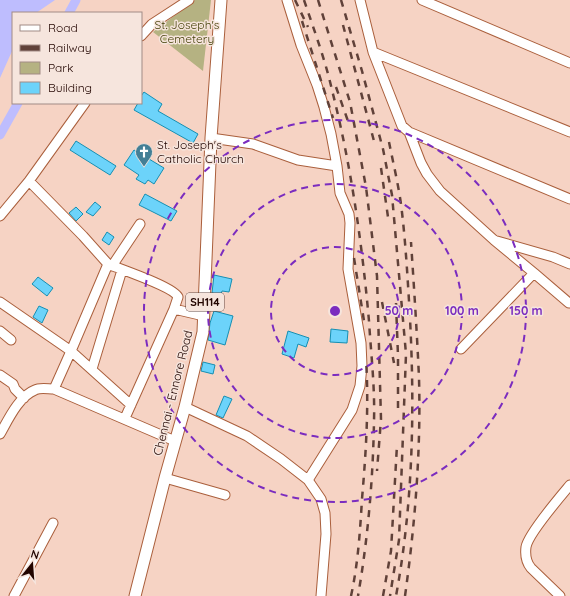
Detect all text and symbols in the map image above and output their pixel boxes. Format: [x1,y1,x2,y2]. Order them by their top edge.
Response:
legend [12,12,142,104]
park label: St. Joseph's Cemetery [155,17,220,46]
text: Road [48,20,78,35]
text: Railway [48,40,92,55]
text: Park [48,60,73,75]
text: Building [48,80,92,95]
place label: St. Joseph's Catholic Church [157,137,244,166]
church icon: St. Joseph's Catholic Church [134,142,154,167]
road number: SH114 [186,293,224,311]
text: 50 m [385,303,413,318]
text: 100 m [445,303,479,318]
text: 150 m [509,303,543,318]
centre of rings [328,304,342,318]
street label: Chennai - Ennore Road [150,329,195,457]
north arrow [12,544,52,584]
text: N [29,547,41,562]

